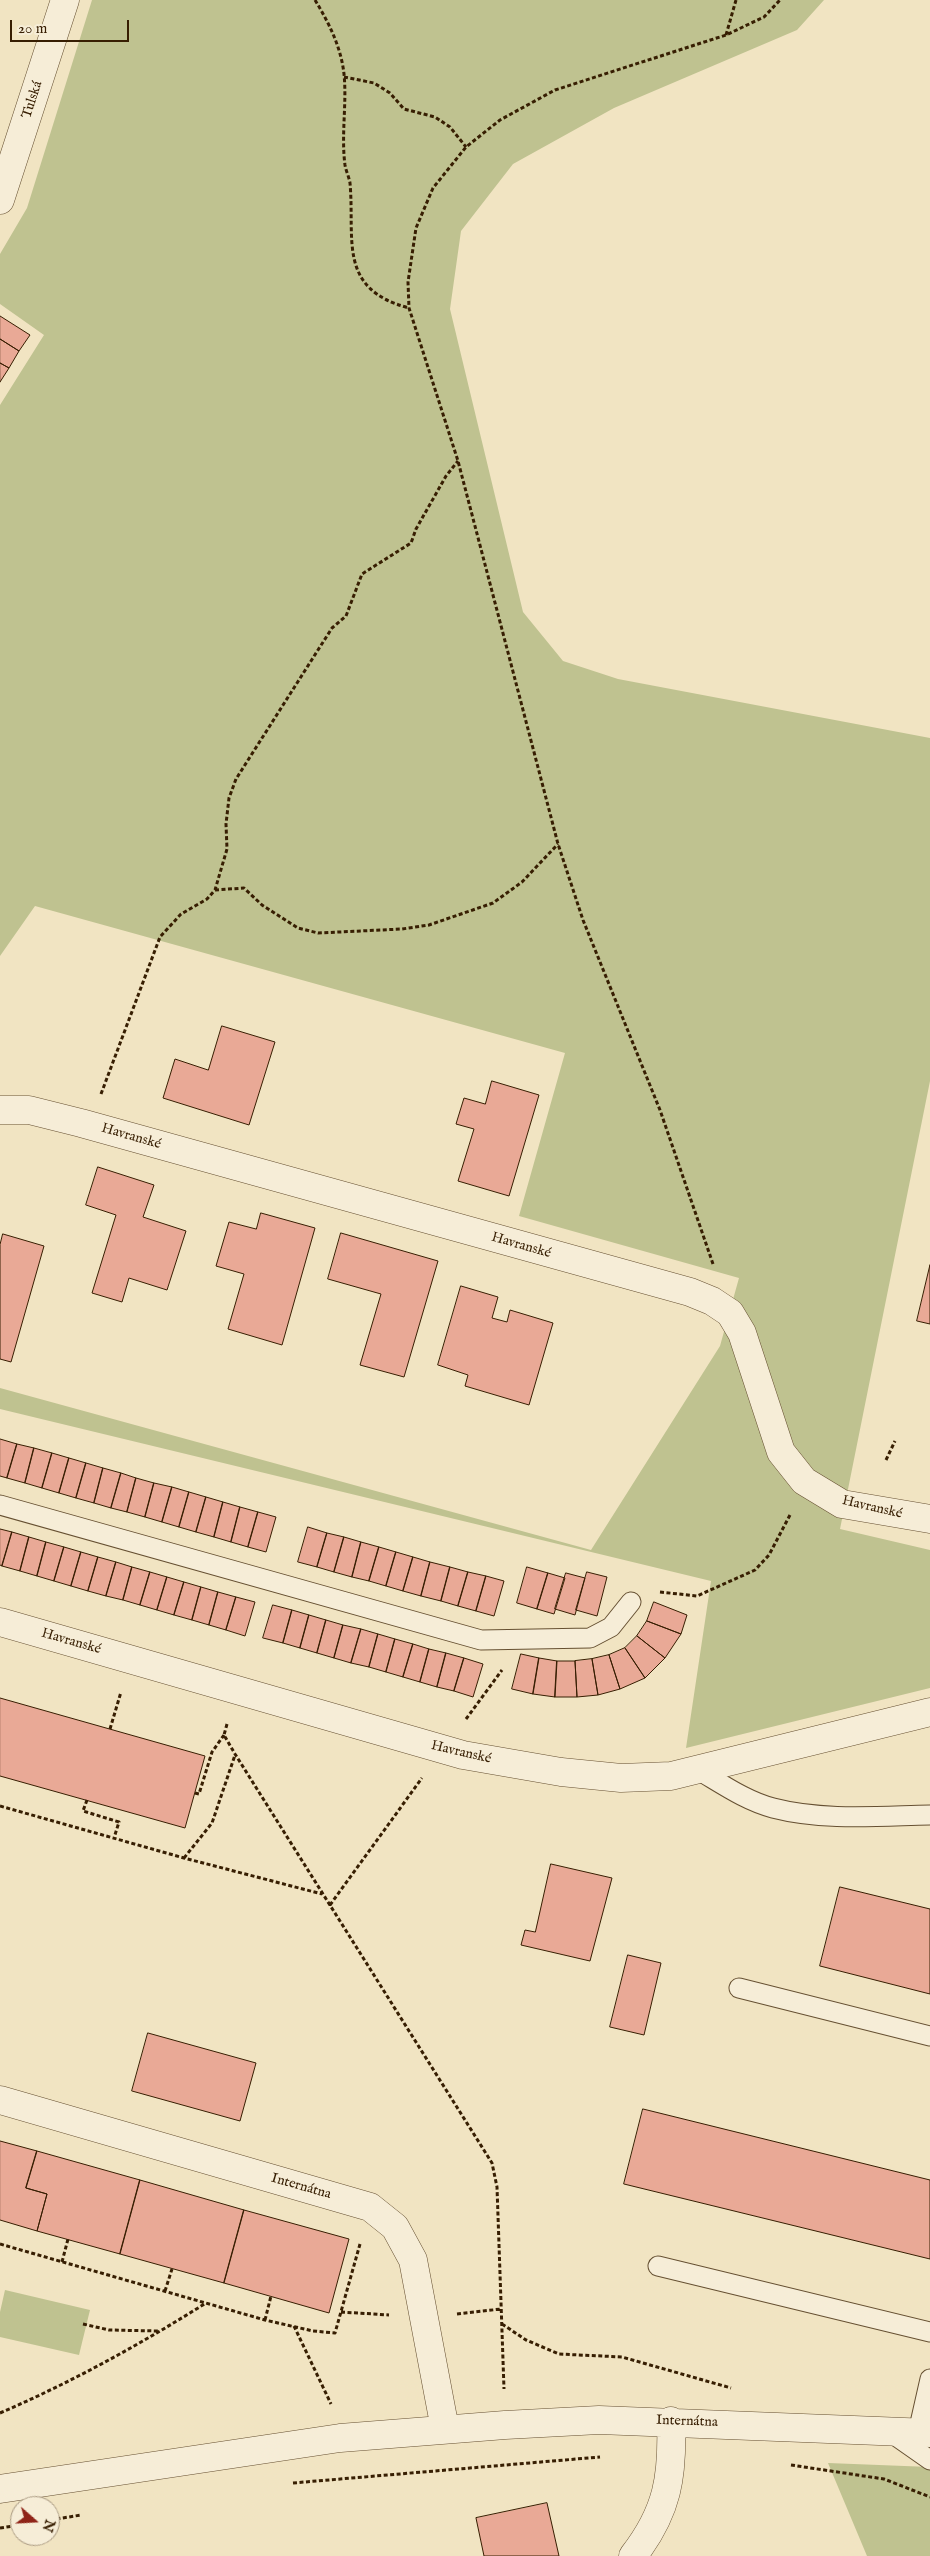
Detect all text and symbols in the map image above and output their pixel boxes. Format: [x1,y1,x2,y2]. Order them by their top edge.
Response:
scale bar [12,10,131,42]
text: 20 m [18,19,47,38]
street label: Tulská [19,79,47,121]
street label: Havranské [99,1120,163,1154]
street label: Havranské [489,1229,553,1263]
street label: Havranské [840,1493,904,1523]
street label: Havranské [39,1625,103,1659]
street label: Havranské [429,1738,493,1768]
street label: Internátna [269,2170,333,2204]
street label: Internátna [656,2413,718,2431]
north arrow [10,2496,60,2546]
text: N [38,2517,59,2534]

